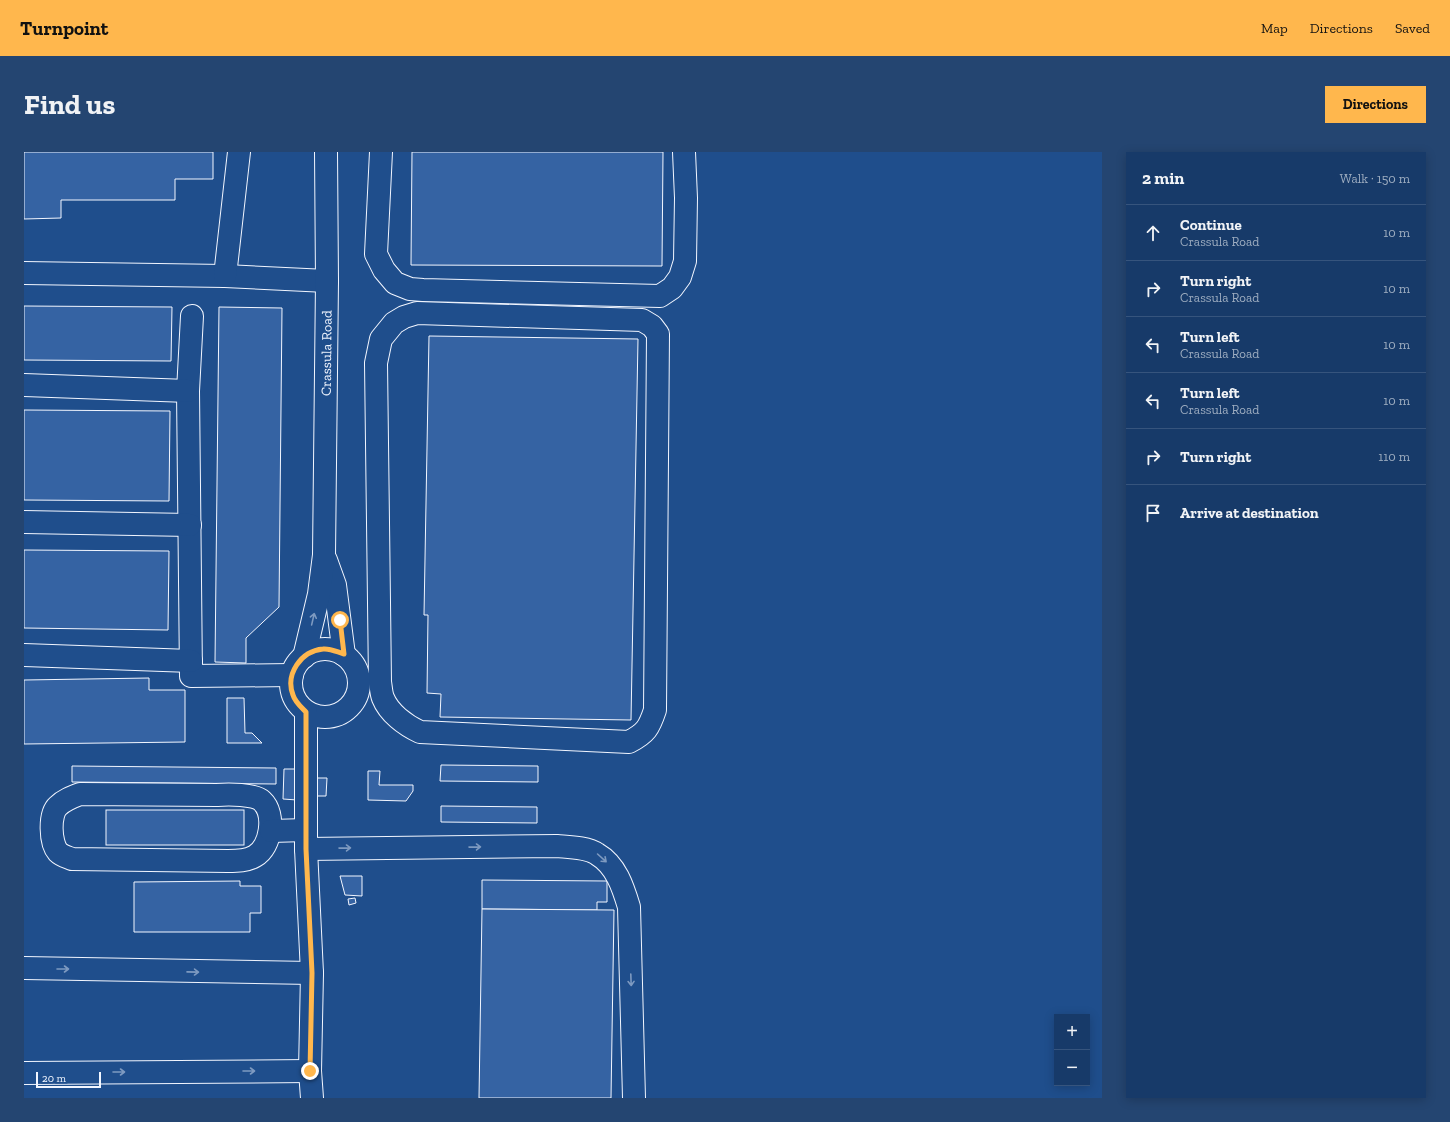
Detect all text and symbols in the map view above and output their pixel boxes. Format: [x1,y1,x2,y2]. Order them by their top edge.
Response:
text: Turnpoint [20,17,108,40]
text: Map [1261,20,1288,37]
text: Directions [1310,20,1373,37]
text: Saved [1395,20,1430,37]
button: Directions [1325,86,1426,123]
text: Find us [24,88,115,121]
text: 2 min [1142,168,1184,188]
text: Walk · 150 m [1340,171,1410,186]
text: Continue [1180,216,1242,234]
icon: ahead [1142,222,1164,244]
text: 10 m [1383,225,1410,240]
text: Crassula Road [1180,234,1259,249]
text: Turn right [1180,272,1251,290]
icon: right [1142,278,1164,300]
text: 10 m [1383,281,1410,296]
text: Crassula Road [1180,290,1259,305]
street label: Crassula Road [317,310,335,396]
text: Turn left [1180,328,1240,346]
icon: left [1142,334,1164,356]
text: 10 m [1383,337,1410,352]
text: Crassula Road [1180,346,1259,361]
text: Turn left [1180,384,1240,402]
icon: left [1142,390,1164,412]
text: 10 m [1383,393,1410,408]
text: Crassula Road [1180,402,1259,417]
icon: right [1142,446,1164,468]
text: Turn right [1180,448,1251,466]
text: 110 m [1378,449,1410,464]
icon: arrive [1142,502,1164,524]
text: Arrive at destination [1180,504,1319,522]
route start [331,611,349,629]
one-way arrow [310,613,318,626]
one-way arrow [468,843,481,850]
one-way arrow [338,844,351,852]
one-way arrow [597,854,607,863]
one-way arrow [56,965,69,973]
one-way arrow [186,968,199,976]
one-way arrow [627,973,634,986]
map controls [1054,1014,1090,1086]
button: + [1054,1014,1090,1050]
button: − [1054,1050,1090,1086]
route end [301,1062,319,1080]
one-way arrow [242,1067,255,1075]
one-way arrow [112,1068,125,1076]
scale bar [36,1070,101,1089]
text: 20 m [42,1072,66,1085]

